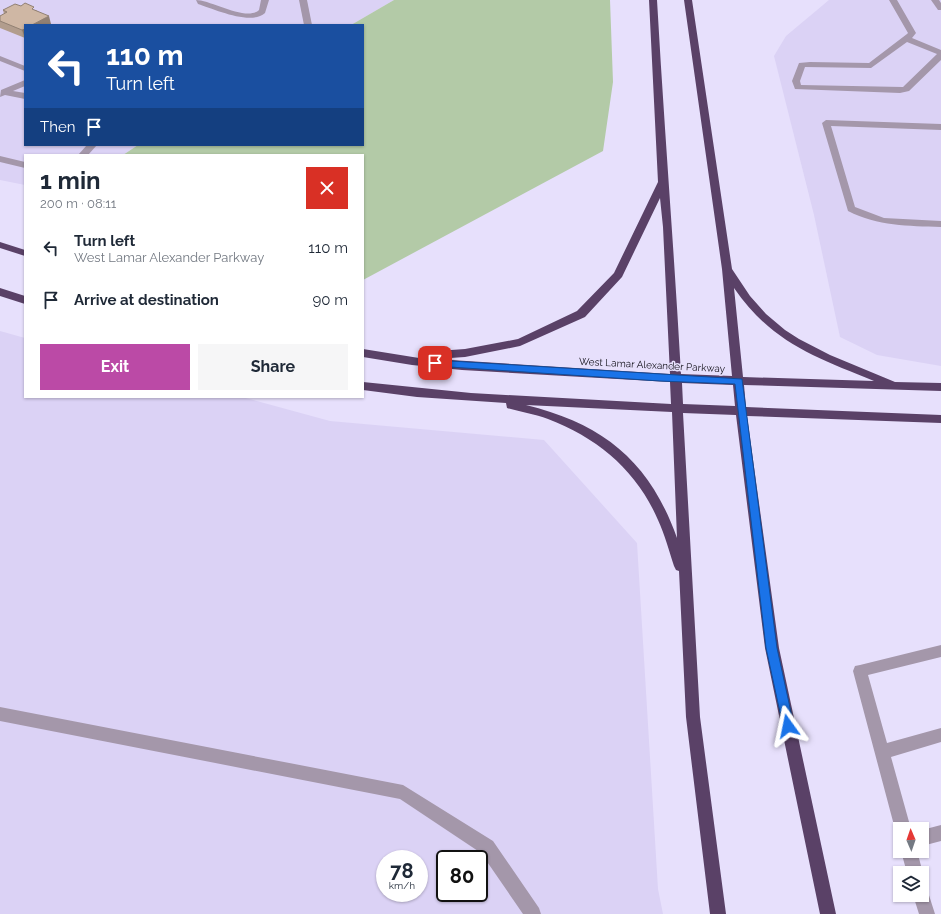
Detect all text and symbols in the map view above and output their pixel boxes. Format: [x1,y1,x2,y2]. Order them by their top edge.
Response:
text: 110 m [106,39,184,72]
icon: left [40,40,92,92]
text: Turn left [106,73,175,94]
icon: arrive [83,116,105,138]
text: Then [40,118,75,136]
text: 1 min [40,166,101,195]
button: close [306,167,348,209]
text: 200 m · 08:11 [40,196,116,211]
text: Turn left [74,232,135,250]
icon: left [40,237,62,259]
text: 110 m [308,239,348,257]
text: West Lamar Alexander Parkway [74,250,264,265]
icon: arrive [40,289,62,311]
text: Arrive at destination [74,291,219,309]
text: 90 m [312,291,348,309]
button: Exit [40,344,190,390]
button: Share [198,344,348,390]
pin [418,346,452,380]
icon: arrive [424,352,446,374]
street label: West Lamar Alexander Parkway [579,356,726,374]
position arrow [767,705,809,747]
north arrow [893,822,929,858]
map controls [893,822,929,902]
speed limit sign: 80 [436,850,488,902]
text: 78 [390,859,414,883]
button: layers [893,866,929,902]
text: km/h [389,880,415,891]

